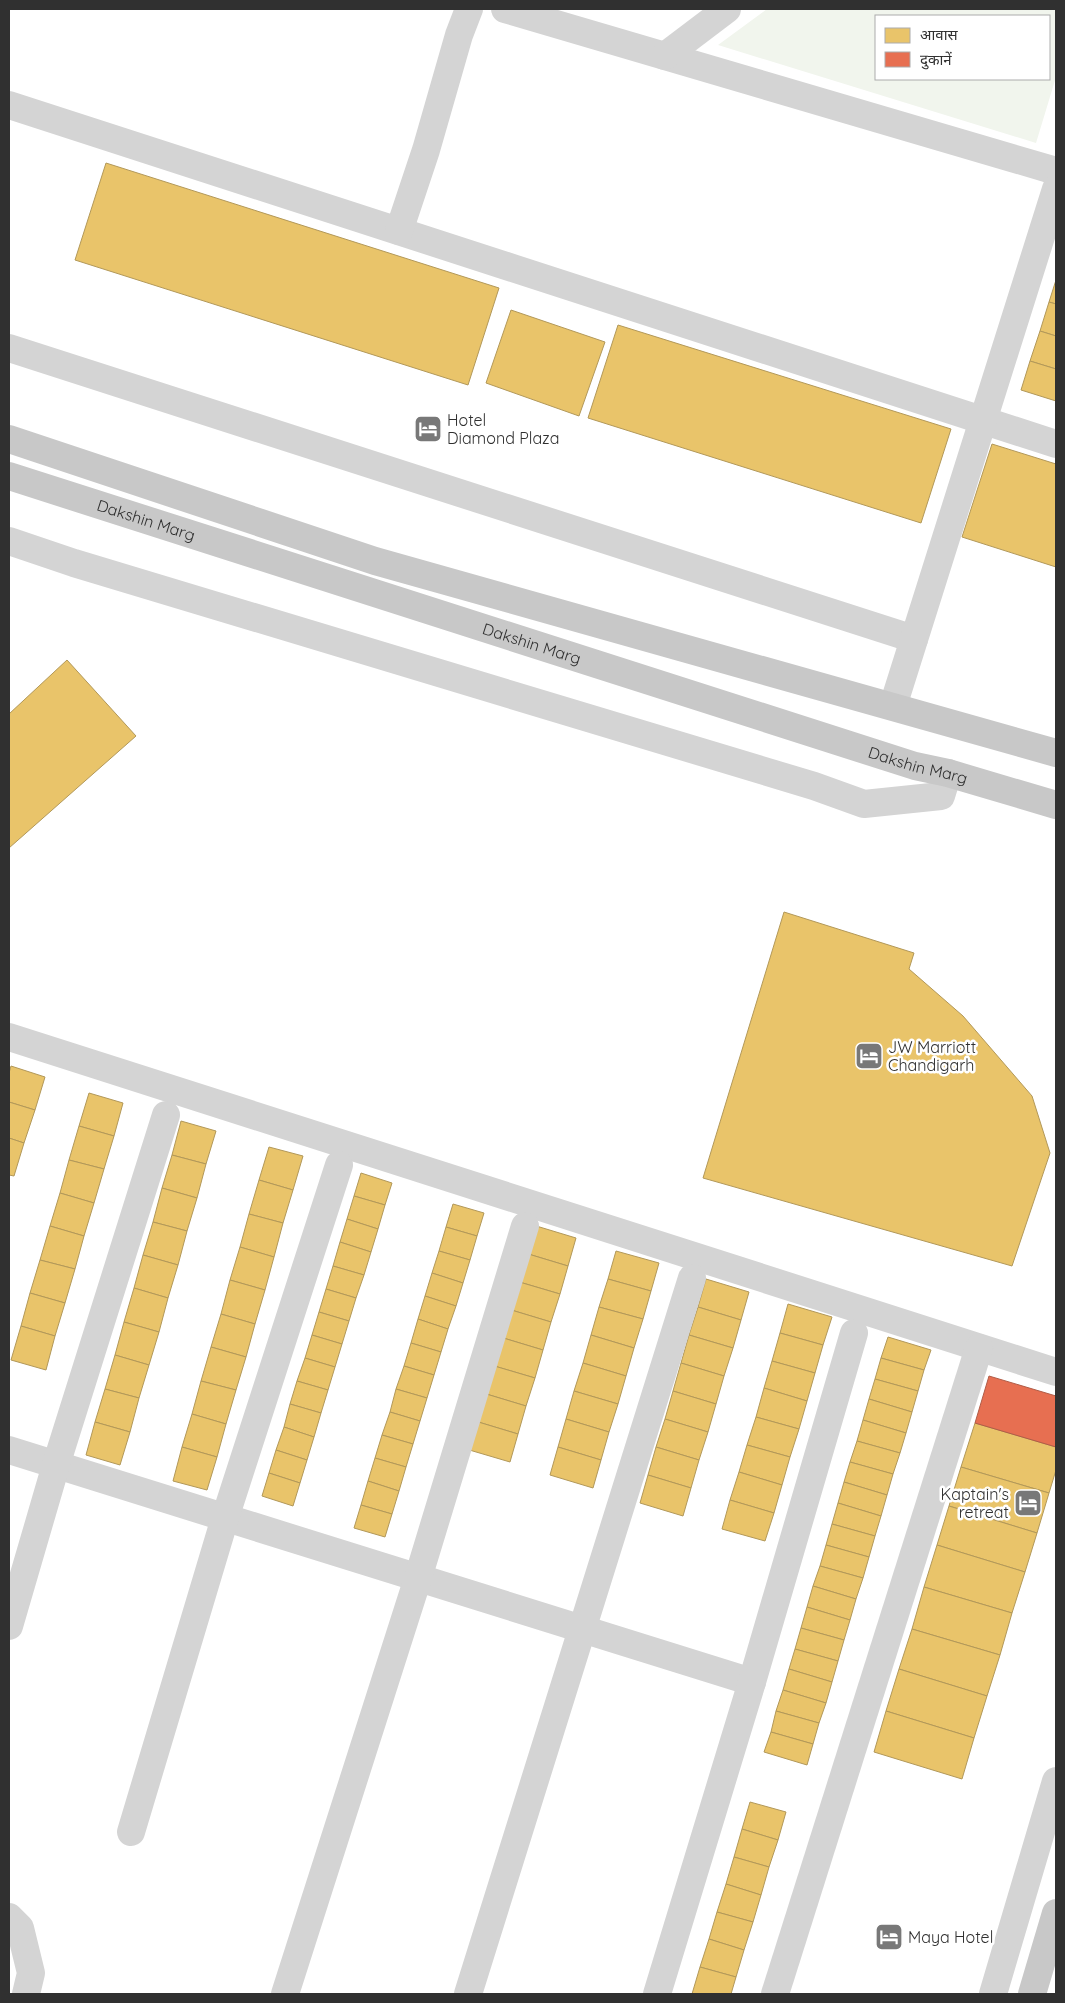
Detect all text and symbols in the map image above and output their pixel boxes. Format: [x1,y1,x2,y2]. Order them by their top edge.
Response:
legend [875,15,1050,80]
text: आवास [920,25,959,44]
text: दुकानें [920,50,952,70]
place label: Hotel Diamond Plaza [447,410,559,448]
hotel icon: Hotel Diamond Plaza [413,414,443,444]
street label: Dakshin Marg [94,495,198,545]
street label: Dakshin Marg [480,618,584,668]
street label: Dakshin Marg [866,742,970,788]
place label: JW Marriott Chandigarh [888,1037,976,1075]
hotel icon: JW Marriott Chandigarh [854,1041,884,1071]
place label: Kaptain's retreat [940,1484,1009,1522]
hotel icon: Kaptain's retreat [1013,1488,1043,1518]
hotel icon: Maya Hotel [874,1922,904,1952]
place label: Maya Hotel [908,1927,993,1947]

